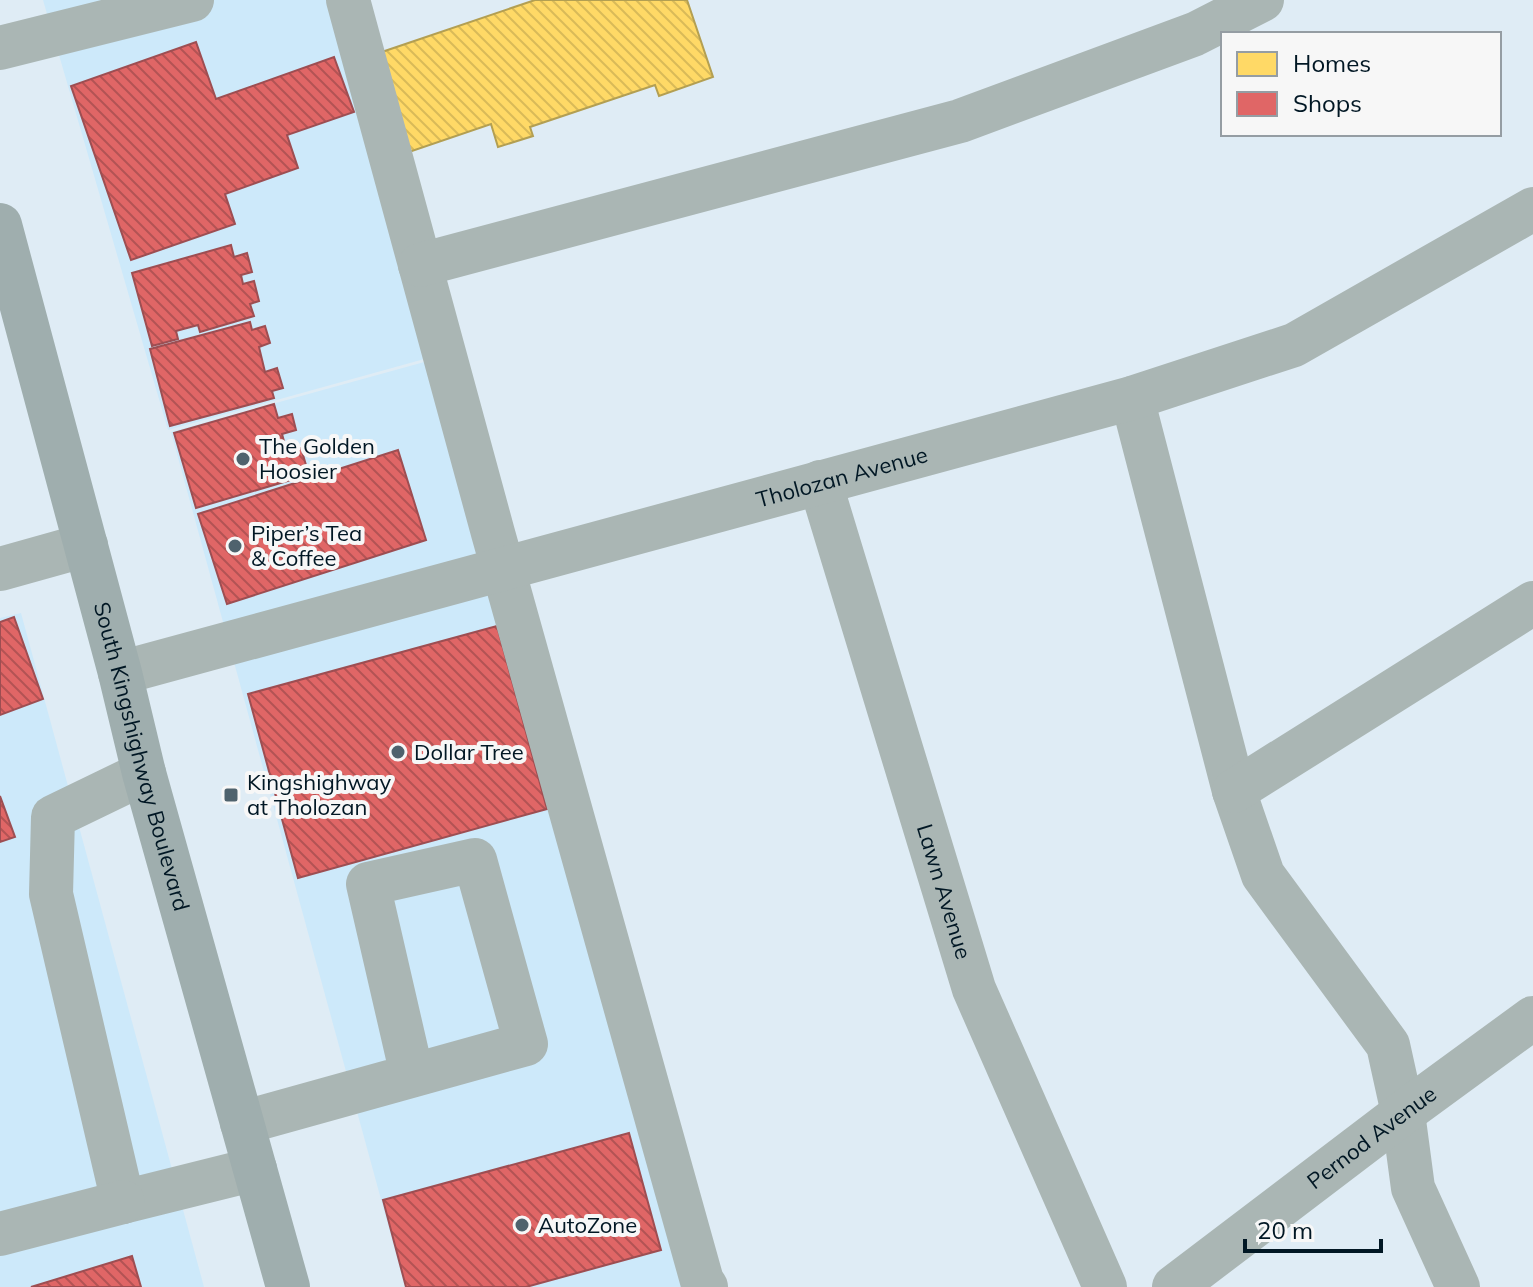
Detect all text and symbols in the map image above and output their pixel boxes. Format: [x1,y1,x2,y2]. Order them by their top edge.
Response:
legend [1221,32,1501,136]
text: Homes [1293,48,1371,78]
text: Shops [1293,88,1362,118]
place label: The Golden Hoosier [259,432,375,485]
street label: Tholozan Avenue [753,440,931,513]
marker: The Golden Hoosier [234,450,252,468]
place label: Piper’s Tea & Coffee [251,519,362,572]
marker: Piper’s Tea & Coffee [226,537,244,555]
street label: South Kingshighway Boulevard [88,599,196,914]
place label: Dollar Tree [414,738,524,766]
marker: Dollar Tree [389,743,407,761]
place label: Kingshighway at Tholozan [247,768,391,821]
marker: Kingshighway at Tholozan [222,786,240,804]
street label: Lawn Avenue [911,821,978,962]
street label: Pernod Avenue [1301,1079,1442,1195]
scale bar [1245,1203,1381,1253]
place label: AutoZone [538,1211,637,1239]
text: 20 m [1257,1215,1313,1245]
marker: AutoZone [513,1216,531,1234]

